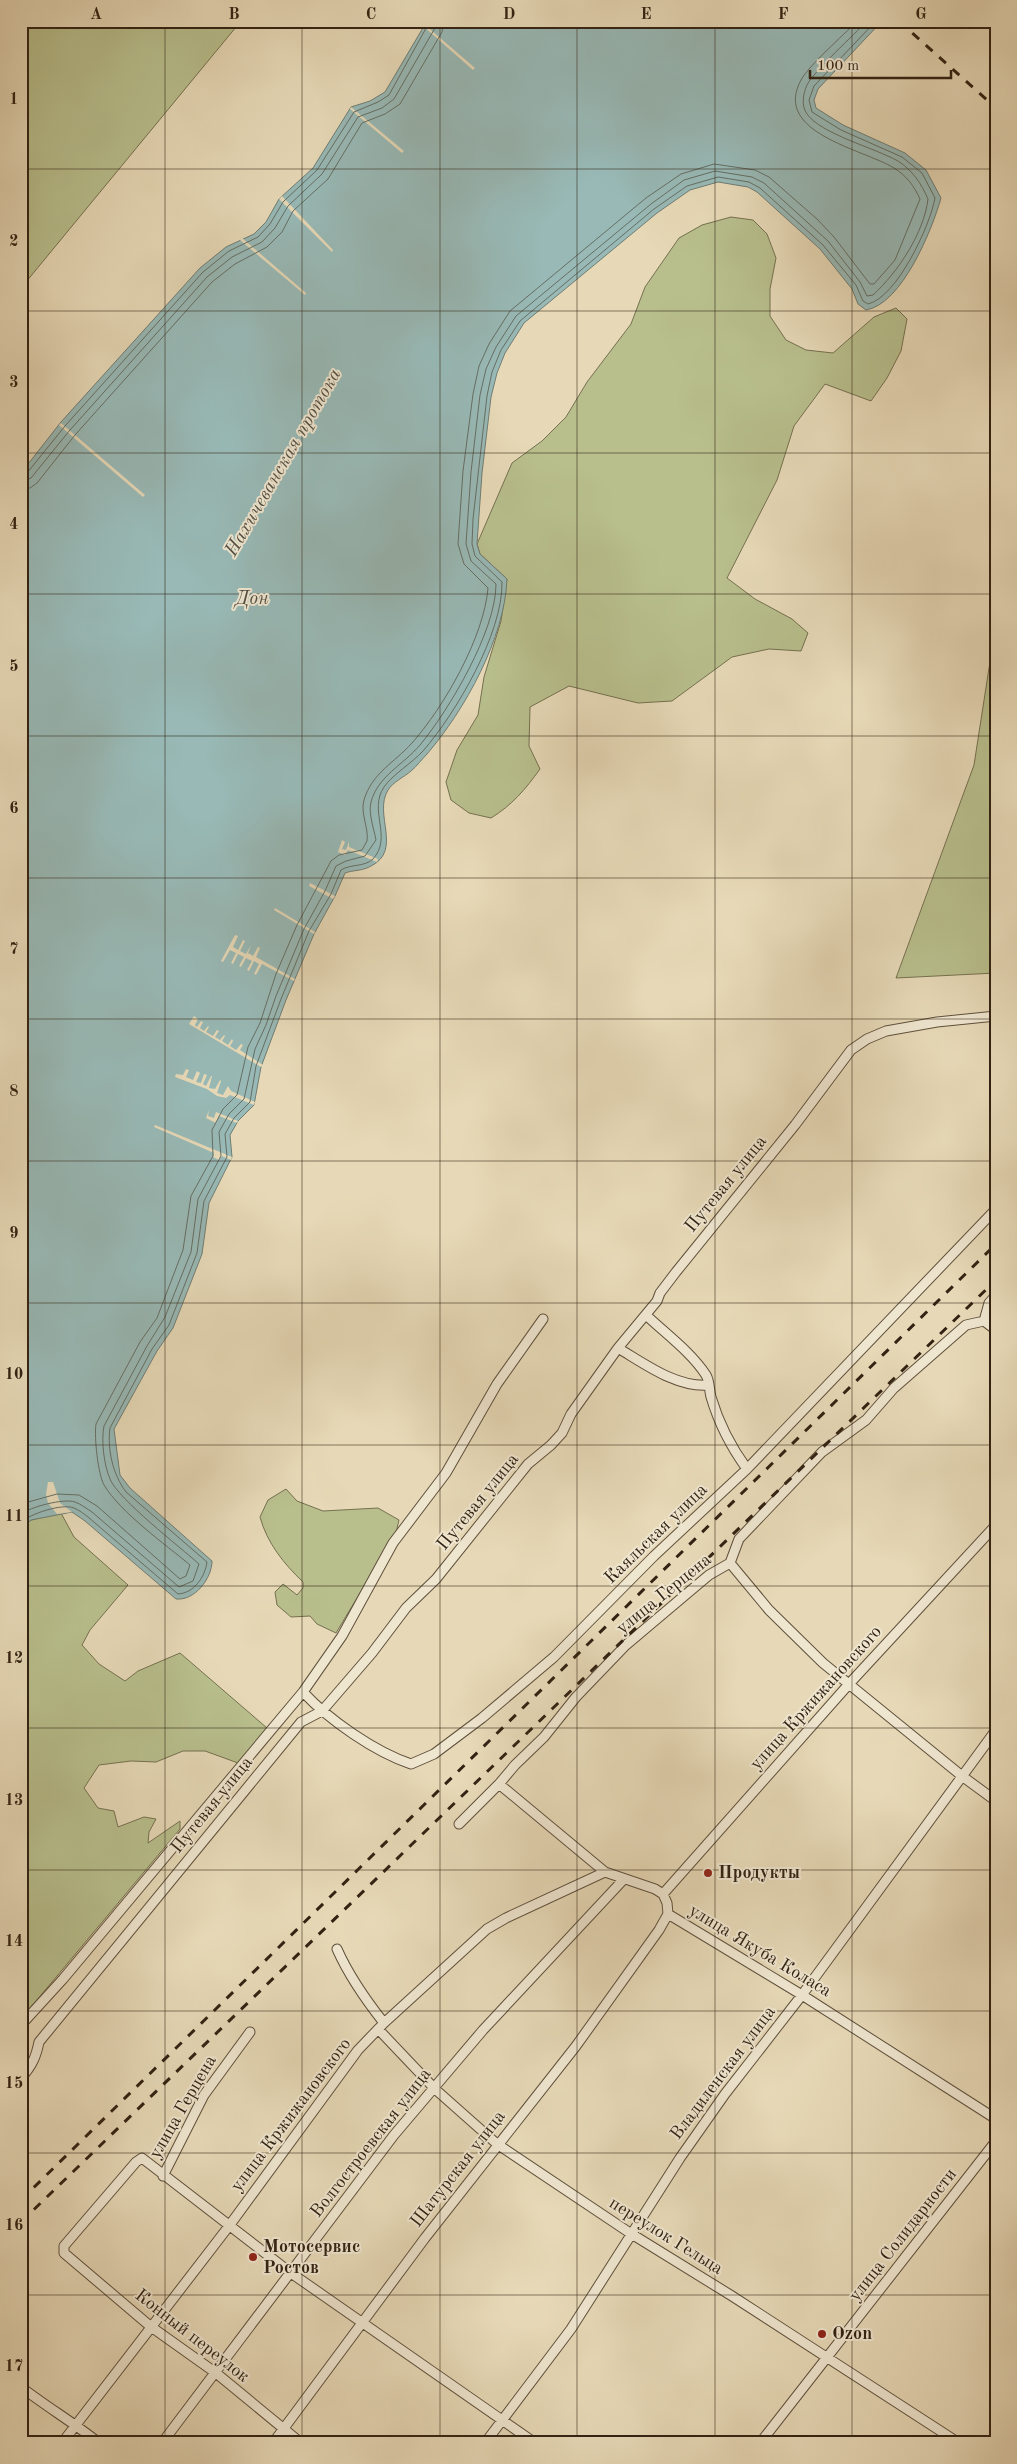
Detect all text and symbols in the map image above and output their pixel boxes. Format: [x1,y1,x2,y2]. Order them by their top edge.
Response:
text: A [90,7,102,23]
text: B [228,7,240,23]
text: C [366,7,376,23]
text: D [503,7,515,23]
text: E [640,7,652,23]
text: F [778,7,789,23]
text: G [915,7,927,23]
scale bar [810,48,951,80]
text: 100 m [817,59,859,74]
text: 1 [9,92,19,108]
text: 2 [9,234,19,250]
water label: Нахичеванская протока [222,366,346,561]
text: 3 [9,375,19,391]
text: 4 [9,517,19,533]
water label: Дон [232,590,269,609]
text: 5 [9,659,19,675]
text: 6 [9,801,19,817]
text: 7 [9,942,19,958]
text: 8 [9,1084,19,1100]
street label: Путевая улица [682,1132,770,1236]
text: 9 [9,1226,19,1242]
text: 10 [5,1367,23,1383]
street label: Путевая улица [434,1450,522,1554]
street label: Каяльская улица [601,1481,711,1587]
text: 11 [5,1509,23,1525]
street label: улица Герцена [613,1550,715,1637]
street label: улица Кржижановского [747,1622,885,1774]
text: 12 [5,1651,23,1667]
street label: Путевая улица [168,1753,256,1857]
text: 13 [5,1793,23,1809]
place label: Продукты [718,1864,800,1882]
marker: Продукты [702,1867,714,1879]
street label: улица Якуба Коласа [686,1901,834,2001]
text: 14 [5,1934,23,1950]
street label: Владиленская улица [667,2003,779,2143]
street label: улица Кржижановского [228,2035,355,2195]
street label: улица Герцена [146,2052,220,2162]
street label: Волгостроевская улица [307,2065,435,2221]
text: 15 [5,2076,23,2092]
street label: Шатурская улица [407,2107,509,2231]
street label: улица Солидарности [846,2165,960,2305]
street label: переулок Гельца [606,2194,726,2278]
text: 16 [5,2218,23,2234]
place label: Мотосервис Ростов [263,2238,360,2277]
marker: Мотосервис Ростов [247,2251,259,2263]
street label: Конный переулок [131,2286,253,2386]
place label: Ozon [832,2325,872,2343]
marker: Ozon [816,2328,828,2340]
text: 17 [5,2359,23,2375]

